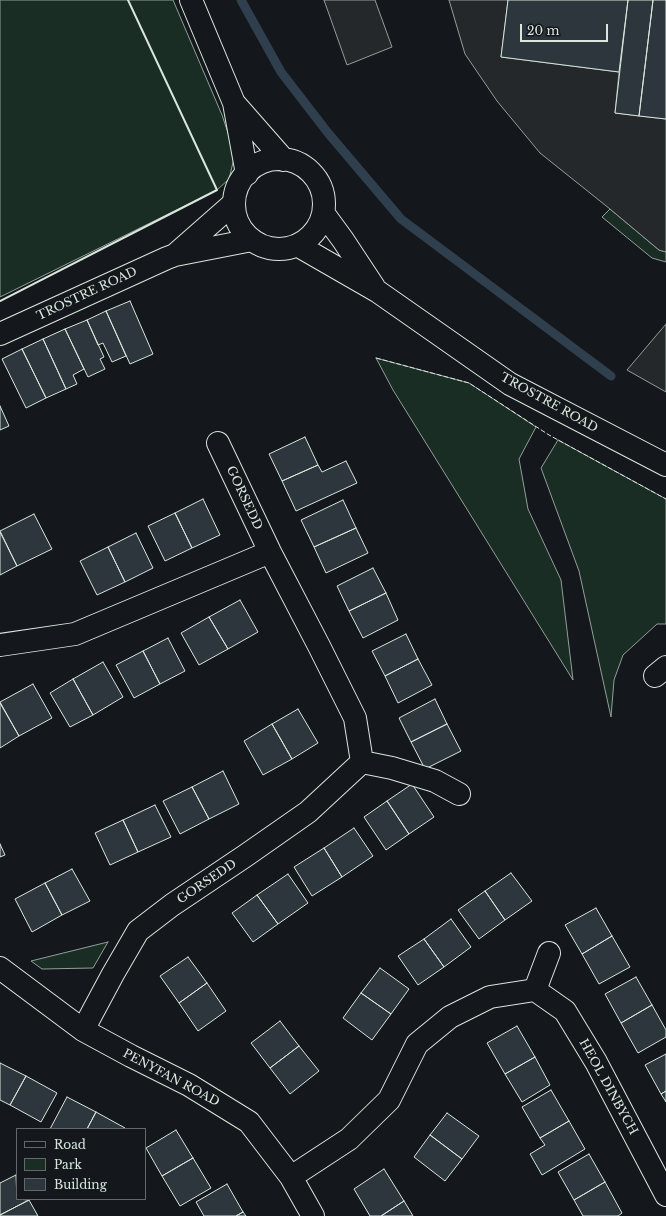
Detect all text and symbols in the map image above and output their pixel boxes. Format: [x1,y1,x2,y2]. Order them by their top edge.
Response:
scale bar [522,16,610,42]
text: 20 m [527,23,559,38]
street label: TROSTRE ROAD [34,264,140,324]
street label: TROSTRE ROAD [498,370,600,436]
street label: GORSEDD [223,464,265,532]
street label: GORSEDD [175,857,239,907]
street label: HEOL DINBYCH [576,1037,640,1137]
street label: PENYFAN ROAD [120,1046,222,1110]
legend [16,1128,146,1200]
text: Road [54,1137,86,1152]
text: Park [54,1157,82,1172]
text: Building [54,1177,107,1192]

